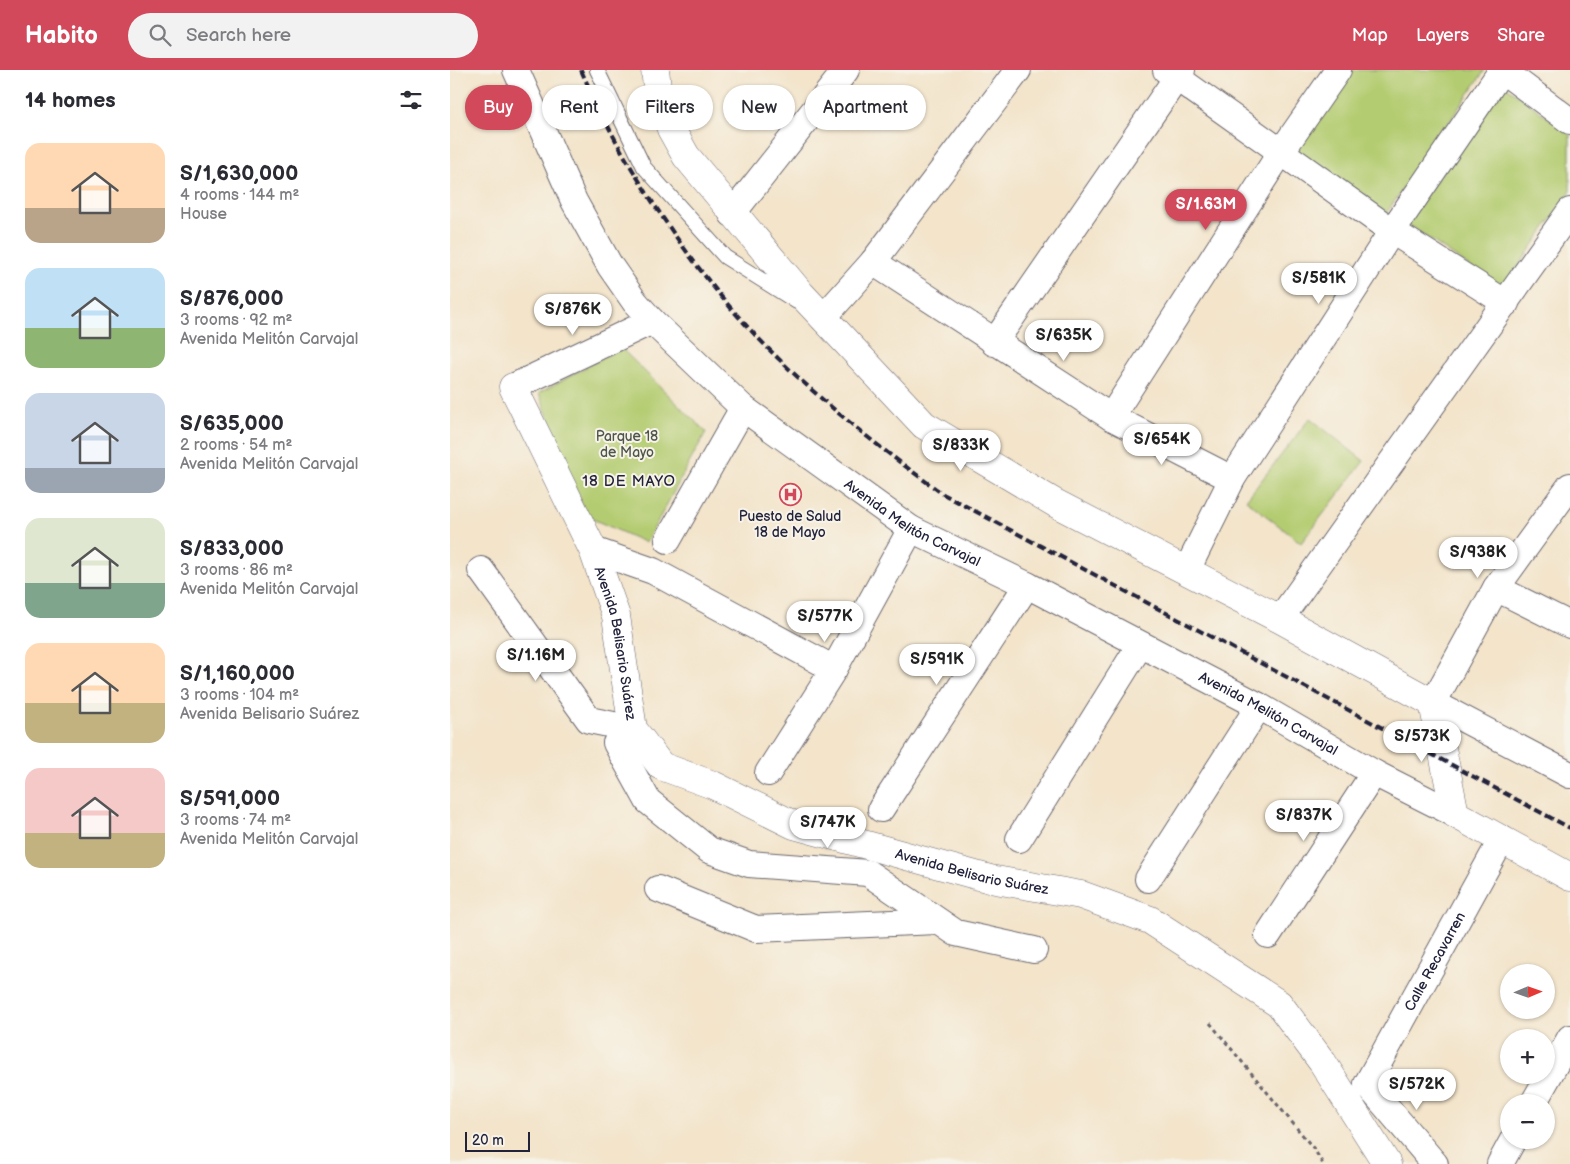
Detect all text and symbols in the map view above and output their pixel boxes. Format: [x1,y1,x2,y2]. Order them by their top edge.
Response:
search box [128,13,478,58]
text: Habito [25,21,98,50]
icon: search [146,21,174,49]
text: Search here [186,24,291,47]
text: Map [1352,25,1388,46]
text: Layers [1416,25,1469,46]
text: Share [1497,25,1545,46]
chip: Buy [465,85,532,130]
chip: Rent [542,85,617,130]
chip: Filters [627,85,713,130]
chip: New [723,85,795,130]
chip: Apartment [805,85,926,130]
icon: filters [397,86,425,114]
text: 14 homes [25,88,116,113]
text: S/1,630,000 [180,161,298,186]
icon: home [65,163,125,223]
text: 4 rooms · 144 m² [180,186,299,205]
pin: S/1.63M [1160,189,1252,231]
text: S/1.63M [1176,195,1236,214]
text: House [180,205,227,224]
pin: S/581K [1278,262,1360,305]
text: S/581K [1292,269,1346,288]
text: S/876,000 [180,286,283,311]
icon: home [65,288,125,348]
pin: S/876K [532,294,614,336]
text: S/876K [545,300,601,319]
text: 3 rooms · 92 m² [180,311,293,330]
pin: S/635K [1023,320,1105,362]
text: S/635K [1036,326,1092,345]
text: Avenida Melitón Carvajal [180,330,358,349]
text: S/635,000 [180,411,284,436]
icon: home [65,413,125,473]
pin: S/654K [1121,424,1203,466]
park label: Parque 18 de Mayo [596,428,658,461]
pin: S/833K [920,430,1002,472]
text: S/654K [1134,430,1190,449]
text: 2 rooms · 54 m² [180,436,292,455]
text: S/833K [933,436,989,455]
text: Avenida Melitón Carvajal [180,455,358,474]
district label: 18 DE MAYO [582,472,676,491]
street label: Avenida Melitón Carvajal [841,475,983,570]
hospital icon: Puesto de Salud 18 de Mayo [778,482,802,506]
place label: Puesto de Salud 18 de Mayo [739,508,841,541]
text: S/833,000 [180,536,284,561]
pin: S/938K [1437,536,1519,579]
icon: home [65,538,125,598]
text: S/938K [1450,543,1506,562]
text: 3 rooms · 86 m² [180,561,293,580]
street label: Avenida Belisario Suárez [591,564,640,721]
text: Avenida Melitón Carvajal [180,580,358,599]
pin: S/577K [784,600,866,643]
text: S/577K [797,607,853,626]
pin: S/1.16M [490,640,582,682]
pin: S/591K [896,644,978,686]
text: S/1.16M [507,646,565,665]
text: S/591K [910,650,964,669]
text: S/1,160,000 [180,661,295,686]
icon: home [65,663,125,723]
street label: Avenida Melitón Carvajal [1196,668,1341,759]
text: 3 rooms · 104 m² [180,686,299,705]
text: Avenida Belisario Suárez [180,705,359,724]
pin: S/573K [1381,720,1463,763]
text: S/573K [1394,727,1450,746]
text: S/591,000 [180,786,280,811]
icon: home [65,788,125,848]
pin: S/837K [1263,800,1345,842]
pin: S/747K [787,806,869,849]
text: S/837K [1276,806,1332,825]
text: 3 rooms · 74 m² [180,811,291,830]
text: S/747K [800,813,856,832]
text: Avenida Melitón Carvajal [180,830,358,849]
street label: Avenida Belisario Suárez [894,845,1050,898]
street label: Calle Recavarren [1400,909,1469,1014]
north arrow [1500,964,1555,1019]
map controls [1500,964,1555,1149]
button: + [1500,1029,1555,1084]
pin: S/572K [1376,1068,1458,1111]
text: S/572K [1389,1075,1445,1094]
button: − [1500,1094,1555,1149]
scale bar [465,1129,530,1152]
text: 20 m [472,1132,504,1149]

